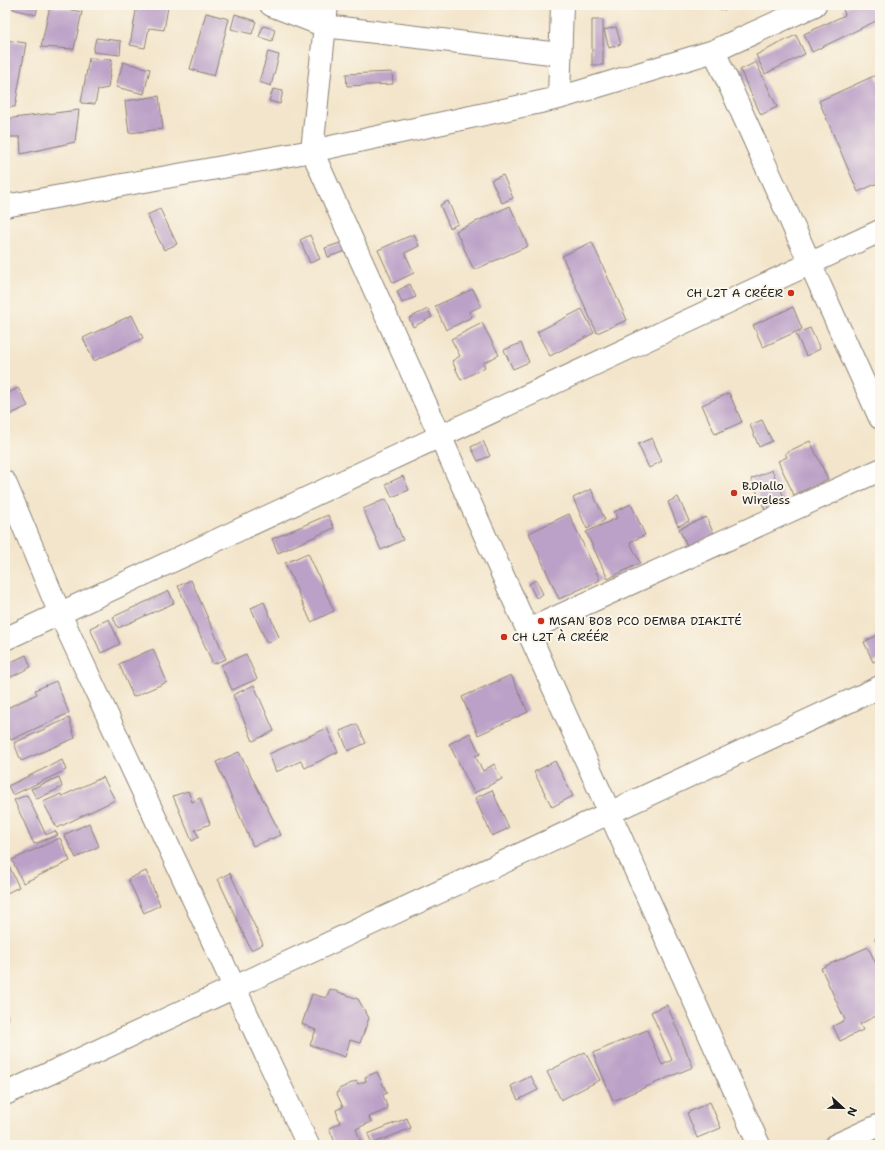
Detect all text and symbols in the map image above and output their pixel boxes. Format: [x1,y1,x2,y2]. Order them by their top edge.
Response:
place label: CH L2T A CRÉER [686,285,783,301]
marker: CH L2T A CRÉER [786,288,796,298]
place label: B.Diallo Wireless [742,478,790,508]
marker: B.Diallo Wireless [729,488,739,498]
place label: MSAN B08 PCO DEMBA DIAKITÉ [549,613,742,629]
marker: MSAN B08 PCO DEMBA DIAKITÉ [536,616,546,626]
place label: CH L2T À CRÉÉR [512,629,609,645]
marker: CH L2T À CRÉÉR [499,632,509,642]
north arrow [823,1088,863,1128]
text: N [843,1105,860,1119]

